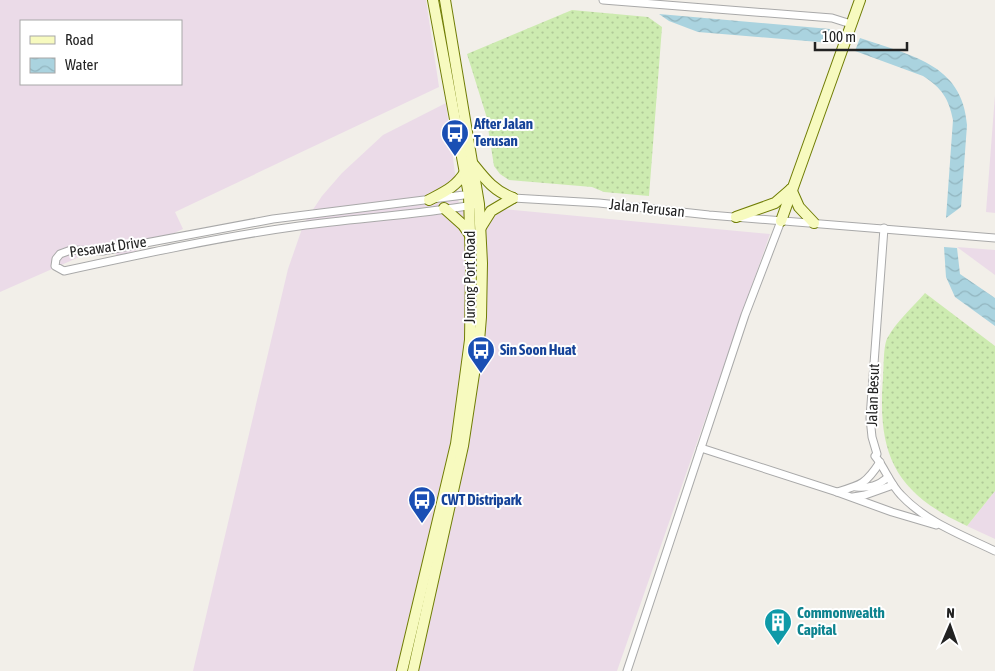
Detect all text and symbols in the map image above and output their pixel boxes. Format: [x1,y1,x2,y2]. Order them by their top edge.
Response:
legend [20,20,182,85]
scale bar [815,20,908,52]
text: 100 m [822,28,856,45]
text: Road [65,31,94,48]
text: Water [65,56,98,73]
place label: After Jalan Terusan [473,115,533,149]
bus stop icon: After Jalan Terusan [440,118,470,157]
street label: Jalan Terusan [608,195,686,220]
street label: Jurong Port Road [461,231,478,323]
street label: Pesawat Drive [68,233,148,260]
bus stop icon: Sin Soon Huat [466,335,496,374]
place label: Sin Soon Huat [500,341,577,358]
street label: Jalan Besut [863,363,882,427]
bus stop icon: CWT Distripark [407,485,437,524]
place label: CWT Distripark [441,491,522,508]
north arrow [925,601,975,651]
place label: Commonwealth Capital [797,604,885,638]
text: N [946,605,955,621]
building icon: Commonwealth Capital [763,607,793,646]

